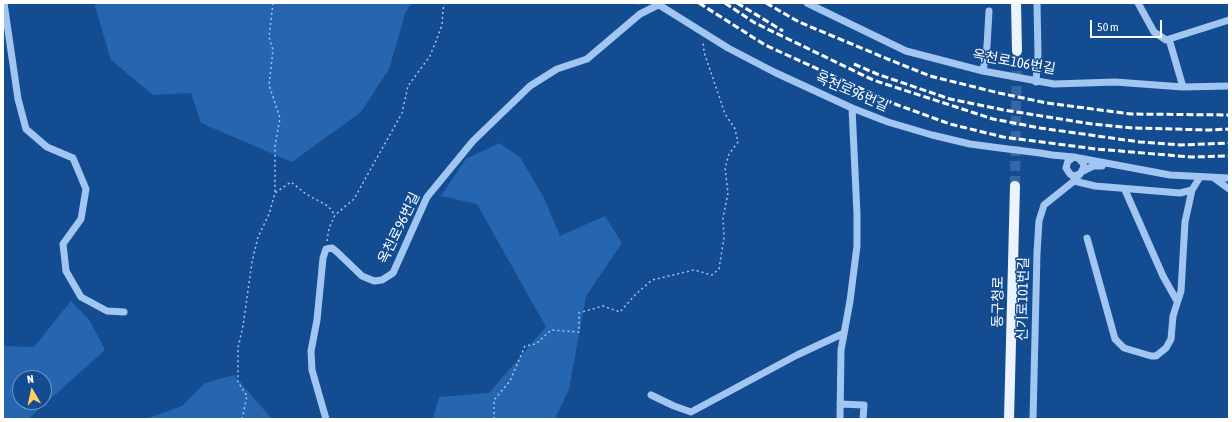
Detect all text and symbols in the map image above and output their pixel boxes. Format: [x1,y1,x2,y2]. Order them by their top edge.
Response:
scale bar [1092,12,1164,38]
text: 50 m [1097,20,1119,34]
street label: 옥천로106번길 [971,46,1057,78]
street label: 옥천로96번길 [813,69,891,115]
street label: 옥천로96번길 [374,189,424,267]
street label: 신기로101번길 [1014,257,1032,341]
street label: 동구청로 [989,276,1007,328]
north arrow [12,370,52,410]
text: N [26,373,34,386]

